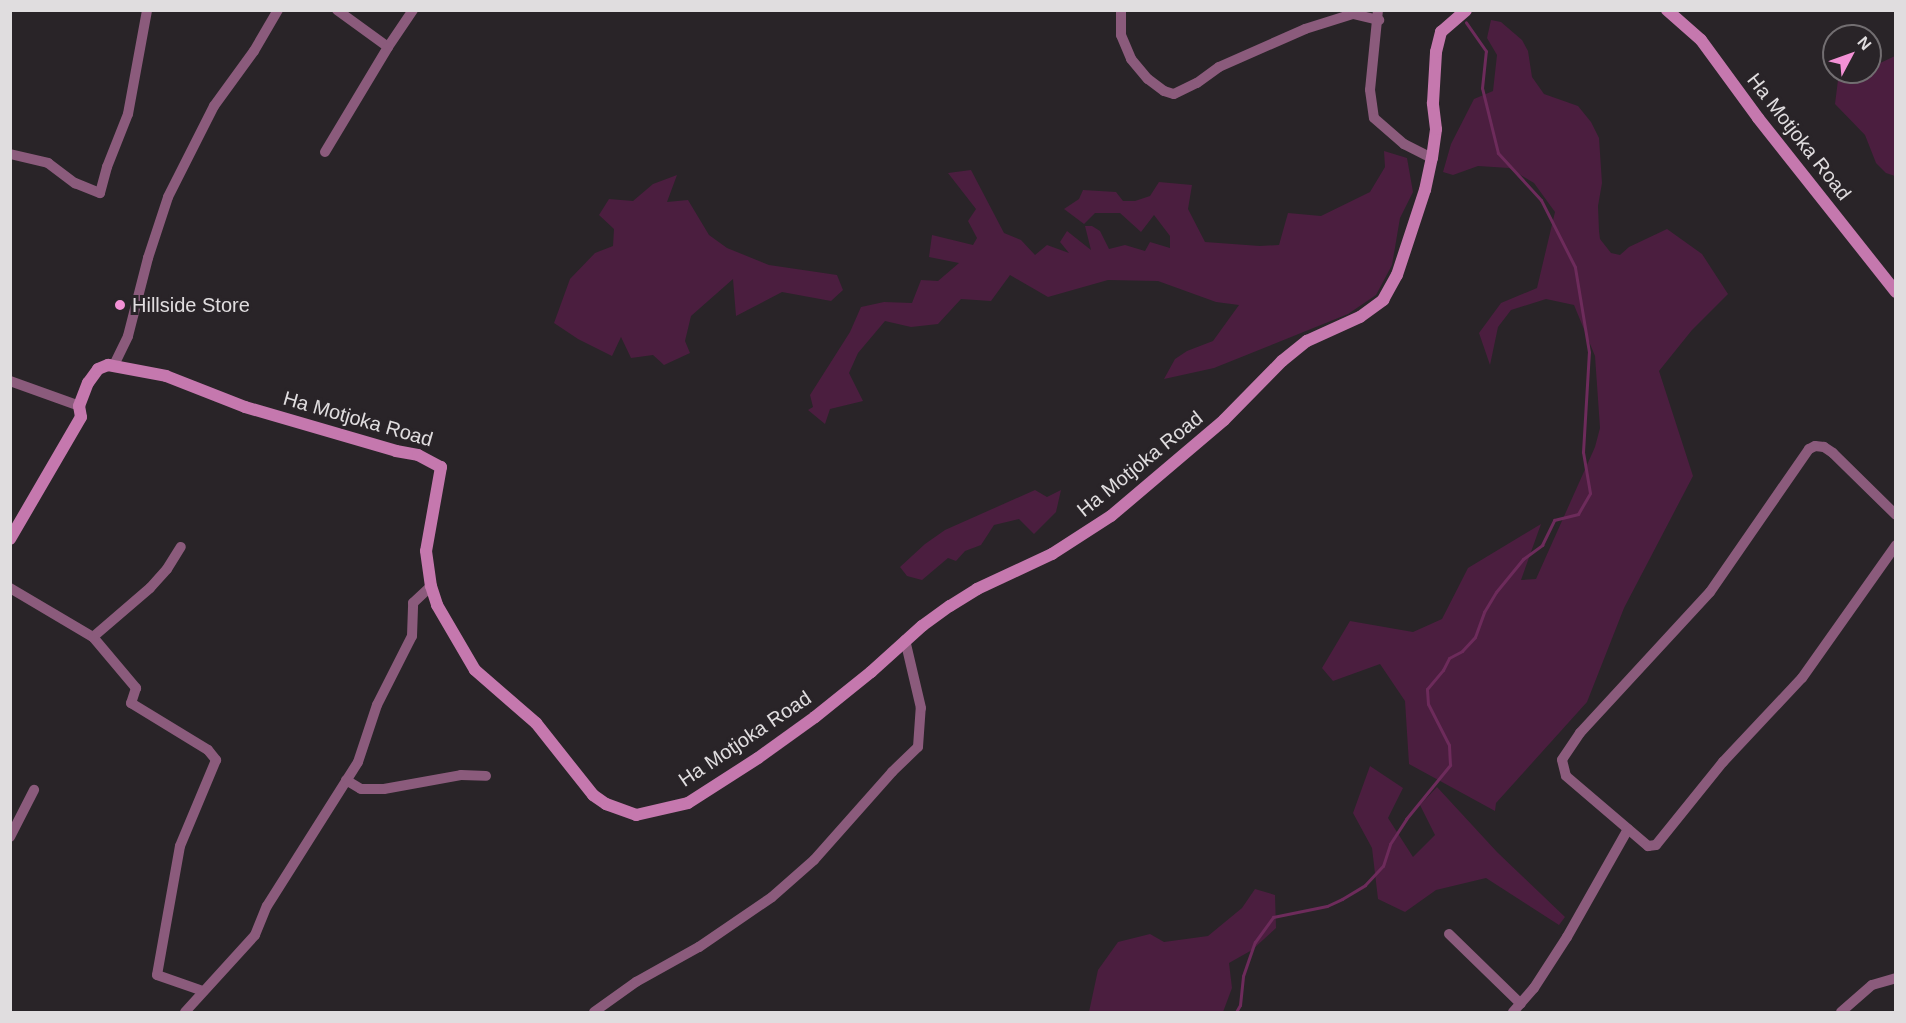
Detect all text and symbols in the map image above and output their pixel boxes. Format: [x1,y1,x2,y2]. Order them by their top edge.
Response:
north arrow [1822,24,1882,84]
text: N [1854,33,1875,53]
street label: Ha Motjoka Road [1742,69,1856,205]
place label: Hillside Store [132,293,250,317]
marker: Hillside Store [113,298,127,312]
street label: Ha Motjoka Road [280,386,436,452]
street label: Ha Motjoka Road [1072,406,1208,522]
street label: Ha Motjoka Road [674,686,816,792]

